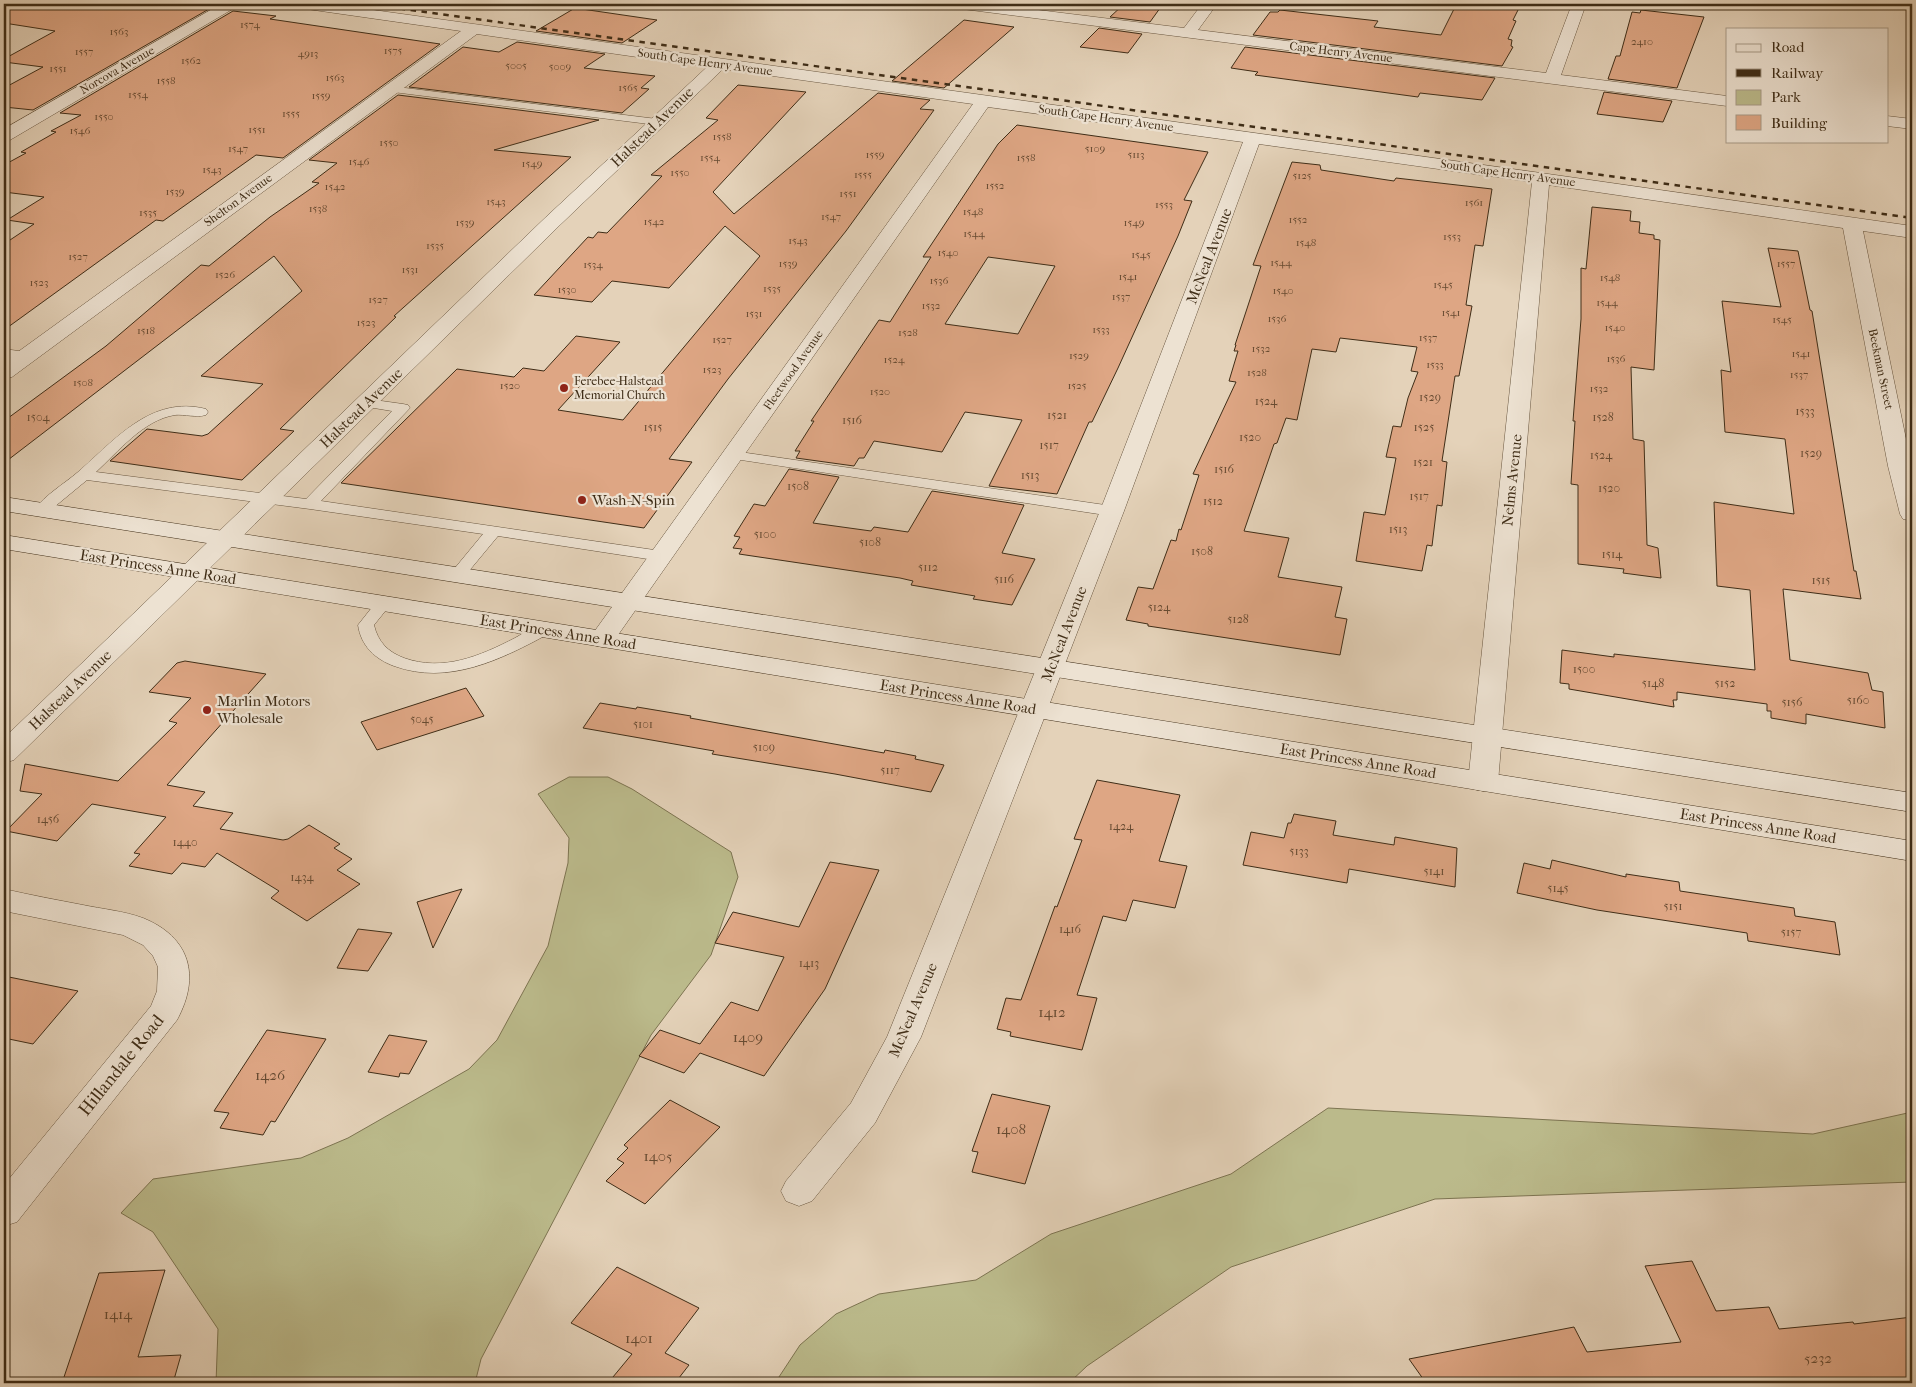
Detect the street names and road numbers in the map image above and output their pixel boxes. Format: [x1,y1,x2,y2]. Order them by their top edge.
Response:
street label: Cape Henry Avenue [1289,39,1393,65]
street label: Norcova Avenue [77,43,157,97]
street label: South Cape Henry Avenue [637,46,773,78]
street label: Halstead Avenue [607,83,698,171]
street label: South Cape Henry Avenue [1038,102,1174,134]
street label: South Cape Henry Avenue [1440,157,1576,189]
street label: Shelton Avenue [201,171,275,229]
street label: McNeal Avenue [1182,205,1236,307]
street label: Fleetwood Avenue [760,327,826,413]
street label: Beekman Street [1866,327,1897,412]
street label: Halstead Avenue [316,364,407,452]
street label: Nelms Avenue [1498,433,1526,527]
street label: East Princess Anne Road [79,546,238,588]
street label: McNeal Avenue [1037,583,1091,685]
street label: East Princess Anne Road [479,611,638,653]
street label: Halstead Avenue [25,646,116,734]
street label: East Princess Anne Road [879,676,1038,718]
street label: East Princess Anne Road [1279,740,1438,782]
street label: East Princess Anne Road [1679,805,1838,847]
street label: McNeal Avenue [885,959,941,1060]
street label: Hillandale Road [74,1010,169,1120]

